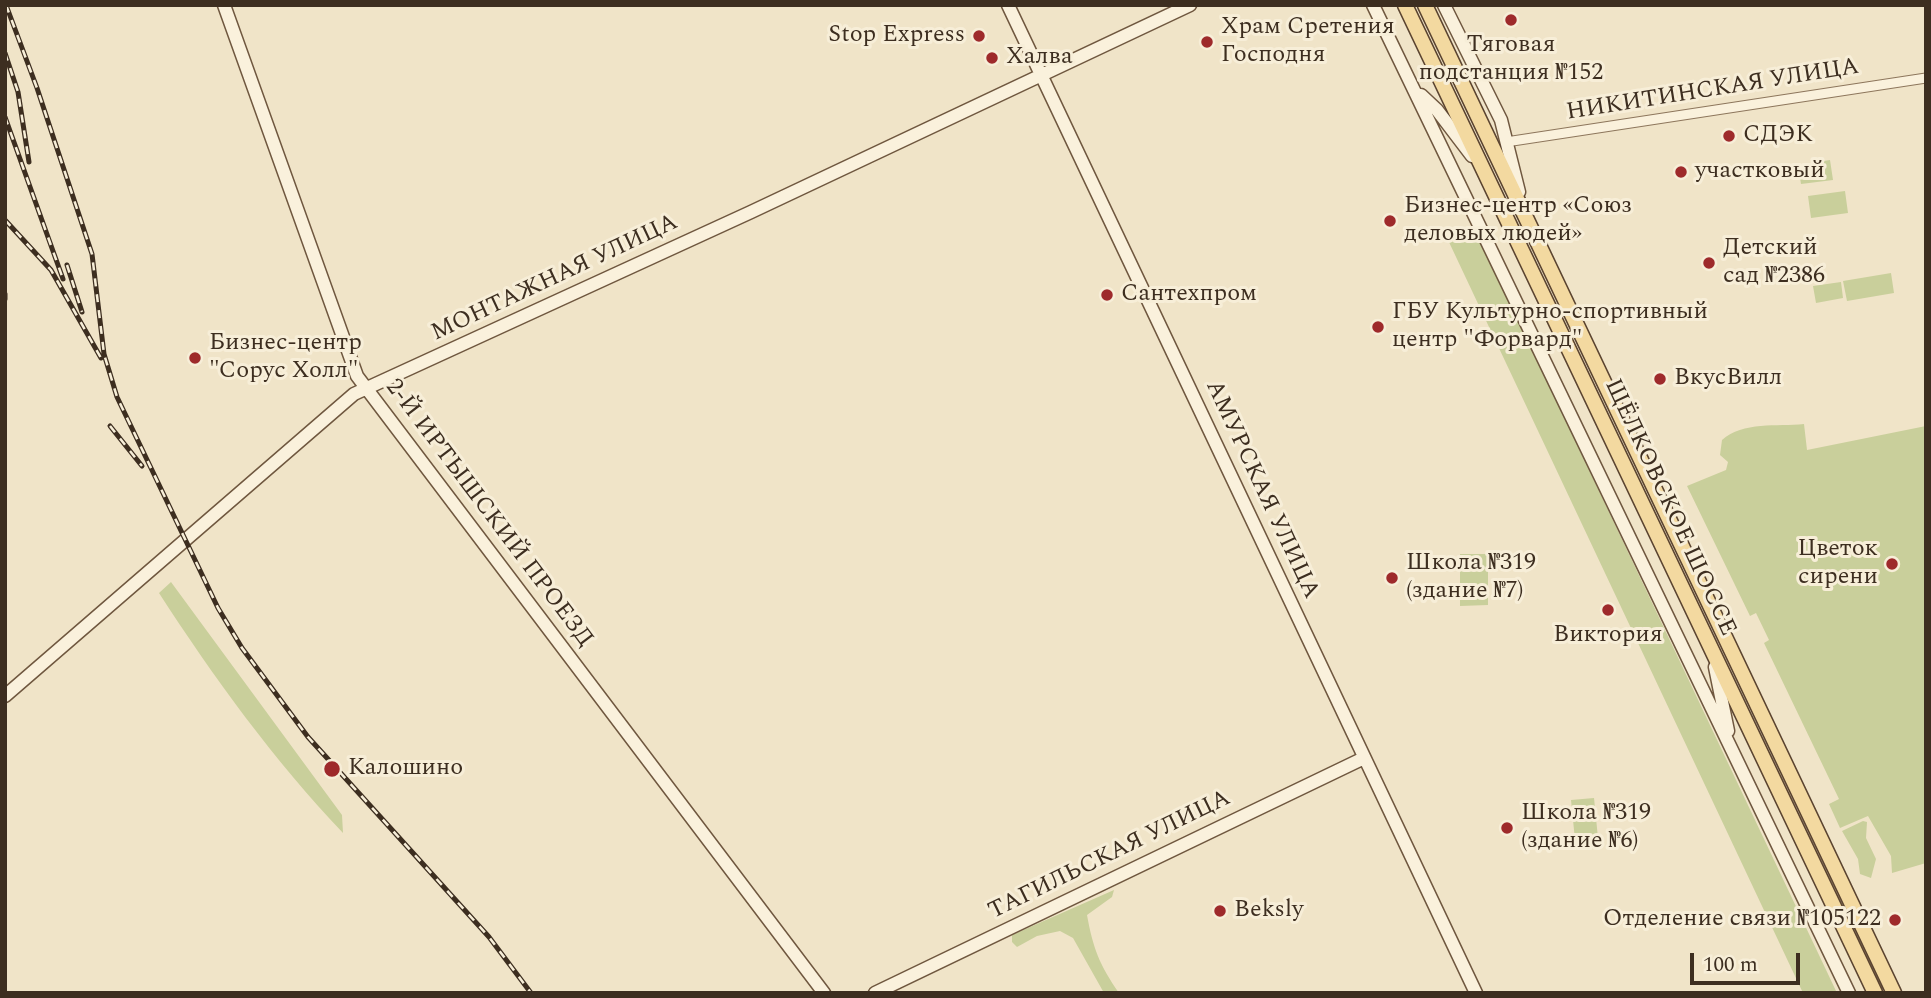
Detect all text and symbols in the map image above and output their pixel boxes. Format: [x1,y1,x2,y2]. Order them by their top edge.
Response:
marker: Тяговая подстанция №152 [1503,12,1519,28]
place label: Храм Сретения Господня [1221,14,1395,70]
place label: Stop Express [828,22,965,50]
marker: Stop Express [971,28,987,44]
place label: Тяговая подстанция №152 [1419,32,1603,88]
marker: Храм Сретения Господня [1199,34,1215,50]
place label: Халва [1006,44,1073,72]
marker: Халва [984,50,1000,66]
street label: НИКИТИНСКАЯ УЛИЦА [1565,54,1861,128]
place label: СДЭК [1743,122,1813,150]
marker: СДЭК [1721,128,1737,144]
place label: участковый [1695,158,1825,186]
marker: участковый [1673,164,1689,180]
place label: Бизнес-центр «Союз деловых людей» [1404,193,1632,249]
street label: МОНТАЖНАЯ УЛИЦА [427,209,683,349]
marker: Бизнес-центр «Союз деловых людей» [1382,213,1398,229]
place label: Детский сад №2386 [1723,235,1825,291]
marker: Детский сад №2386 [1701,255,1717,271]
place label: Сантехпром [1121,281,1257,309]
marker: Сантехпром [1099,287,1115,303]
place label: ГБУ Культурно-спортивный центр "Форвард" [1392,299,1708,355]
marker: ГБУ Культурно-спортивный центр "Форвард" [1370,319,1386,335]
place label: Бизнес-центр "Сорус Холл" [209,330,362,386]
marker: Бизнес-центр "Сорус Холл" [187,350,203,366]
place label: ВкусВилл [1674,365,1782,393]
marker: ВкусВилл [1652,371,1668,387]
street label: 2-Й ИРТЫШСКИЙ ПРОЕЗД [378,374,598,654]
street label: ЩЁЛКОВСКОЕ ШОССЕ [1597,375,1741,641]
street label: АМУРСКАЯ УЛИЦА [1198,376,1324,604]
place label: Цветок сирени [1797,536,1878,592]
place label: Школа №319 (здание №7) [1406,550,1536,606]
marker: Цветок сирени [1884,556,1900,572]
marker: Школа №319 (здание №7) [1384,570,1400,586]
marker: Виктория [1600,602,1616,618]
place label: Виктория [1553,622,1663,650]
place label: Калошино [348,755,463,783]
marker: Калошино [322,759,342,779]
street label: ТАГИЛЬСКАЯ УЛИЦА [984,785,1236,927]
place label: Школа №319 (здание №6) [1521,800,1651,856]
marker: Школа №319 (здание №6) [1499,820,1515,836]
place label: Beksly [1234,897,1304,925]
marker: Beksly [1212,903,1228,919]
place label: Отделение связи №105122 [1603,906,1881,934]
marker: Отделение связи №105122 [1887,912,1903,928]
scale bar [1693,939,1803,983]
text: 100 m [1703,949,1758,981]

